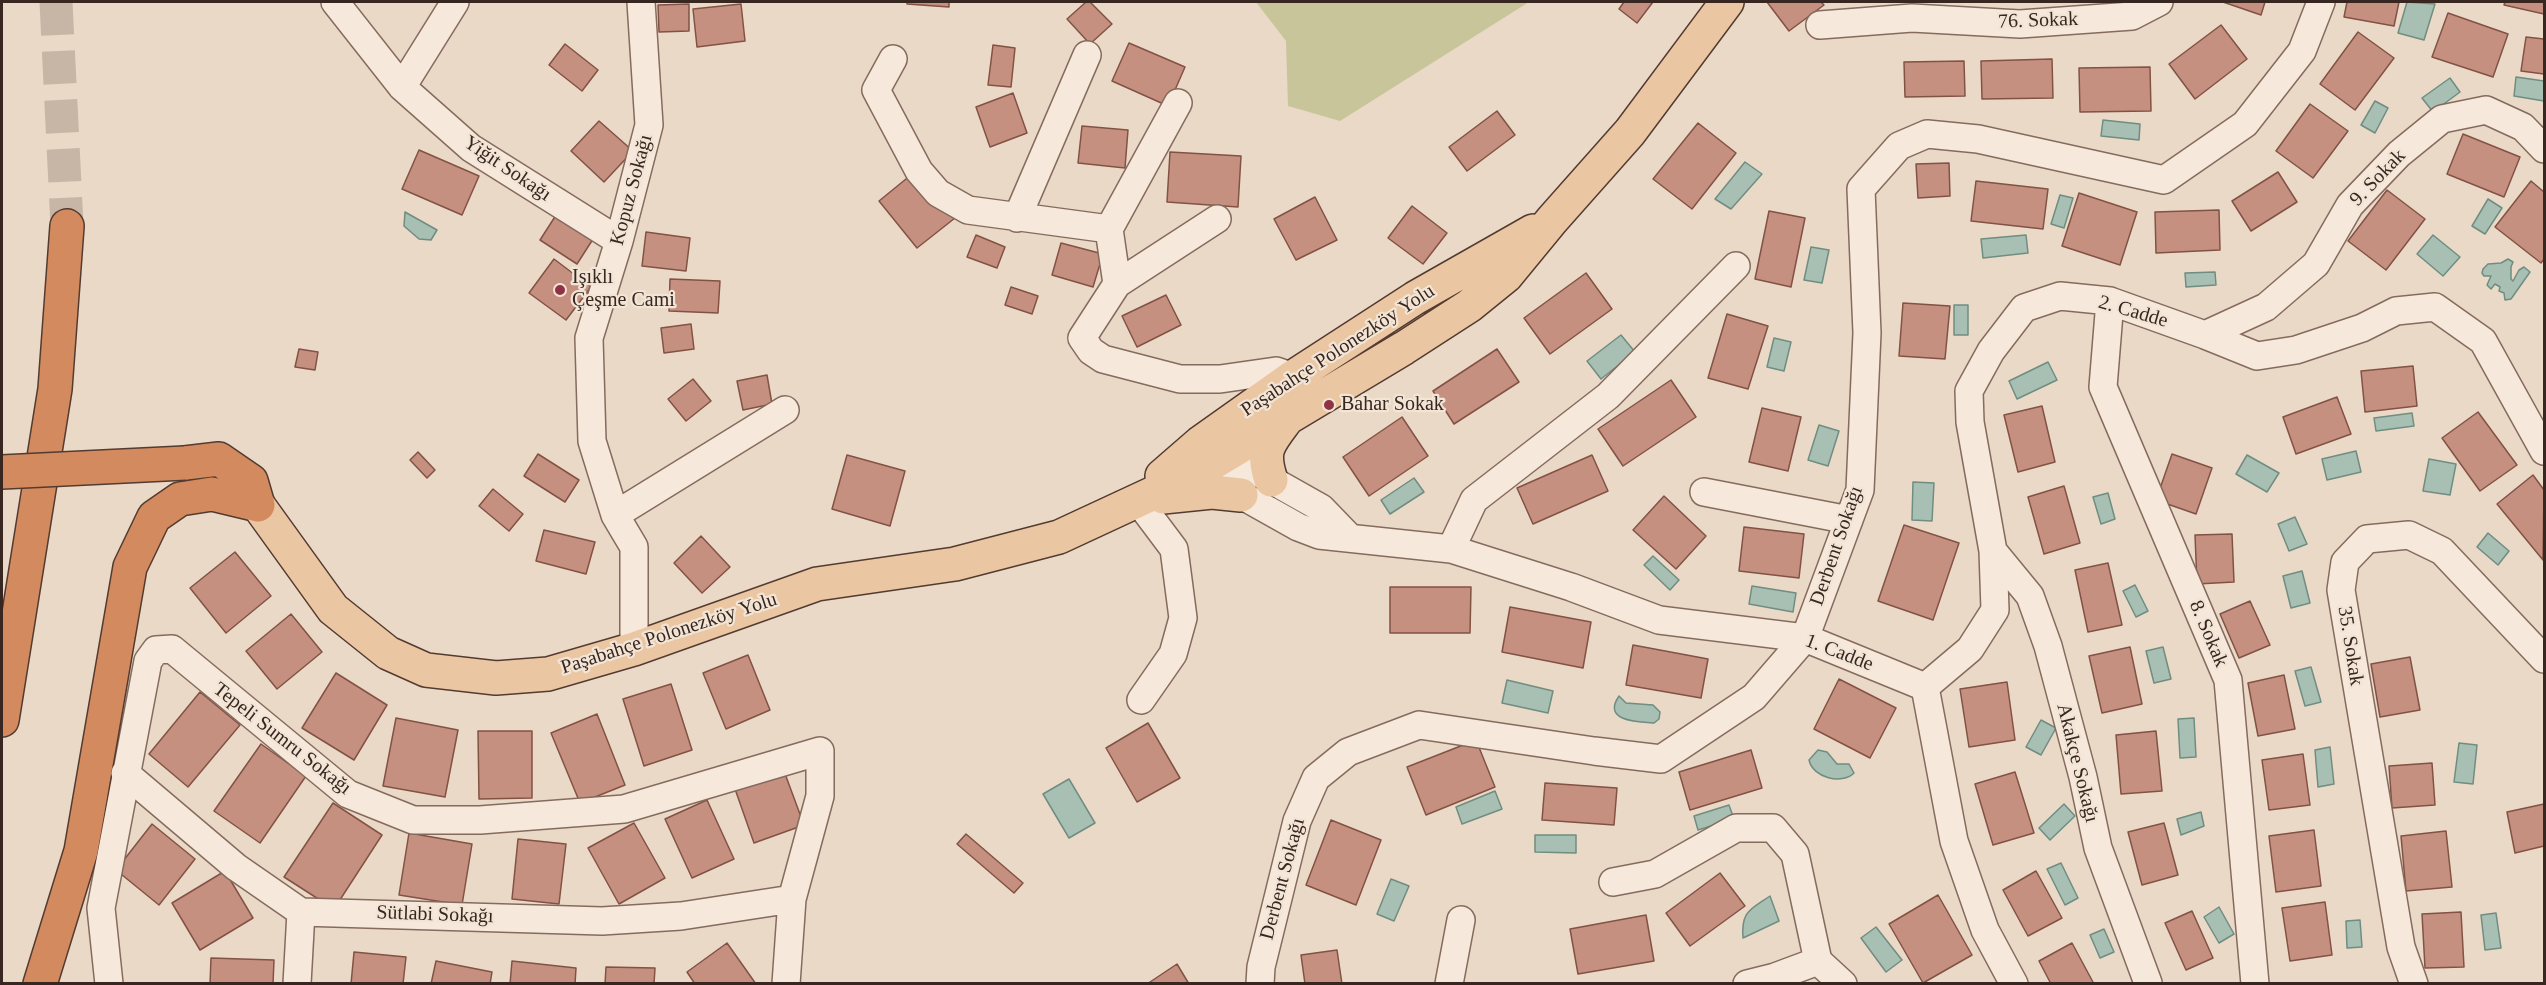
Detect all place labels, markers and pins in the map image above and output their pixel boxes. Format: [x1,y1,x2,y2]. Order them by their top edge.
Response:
place label: Işıklı Çeşme Cami [572,266,675,313]
marker: Işıklı Çeşme Cami [553,283,567,297]
place label: Bahar Sokak [1341,393,1444,417]
marker: Bahar Sokak [1322,398,1336,412]

